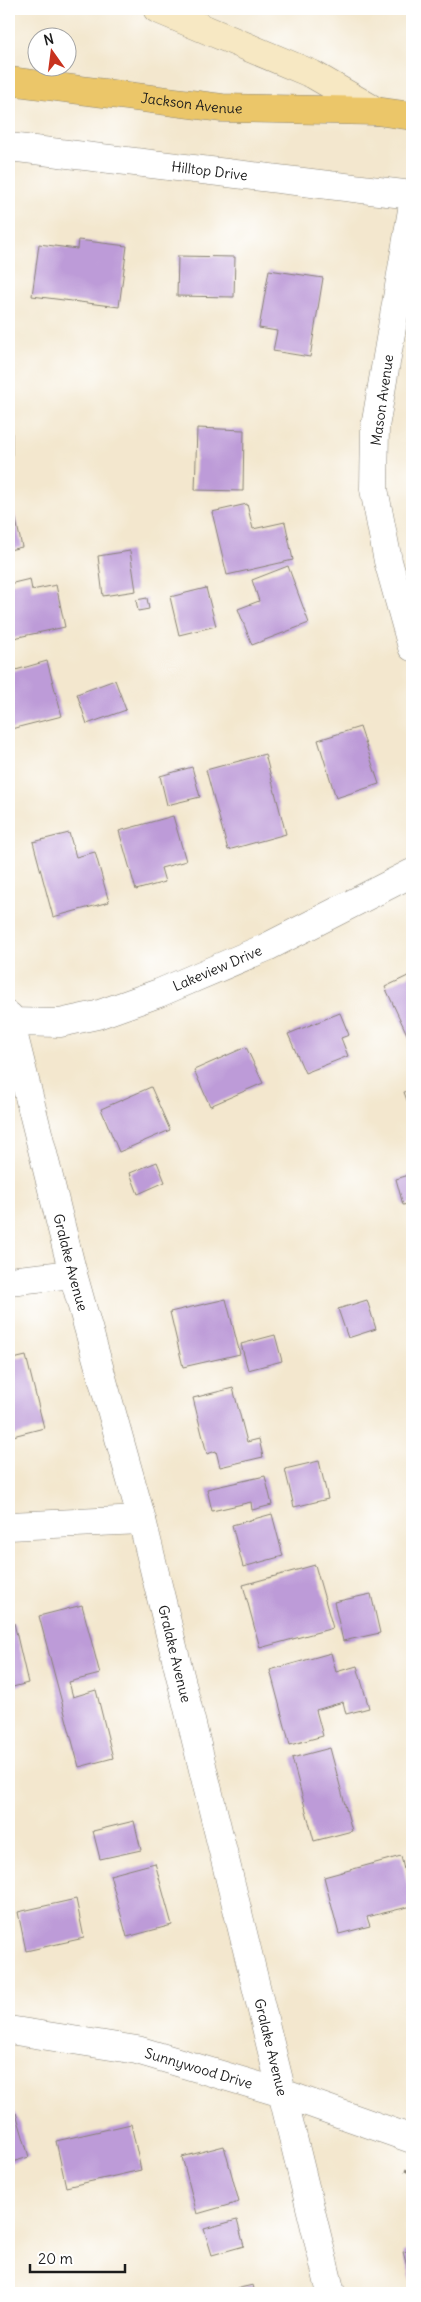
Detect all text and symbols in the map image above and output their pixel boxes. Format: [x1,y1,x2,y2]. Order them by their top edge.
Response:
north arrow [28,28,78,78]
text: N [42,29,56,49]
street label: Jackson Avenue [140,89,242,117]
street label: Hilltop Drive [171,157,249,184]
street label: Mason Avenue [367,353,397,447]
street label: Lakeview Drive [170,941,265,995]
street label: Gralake Avenue [49,1212,92,1313]
street label: Gralake Avenue [154,1603,195,1704]
street label: Gralake Avenue [250,1997,291,2098]
street label: Sunnywood Drive [143,2044,255,2093]
scale bar [30,2242,125,2274]
text: 20 m [38,2249,73,2268]

